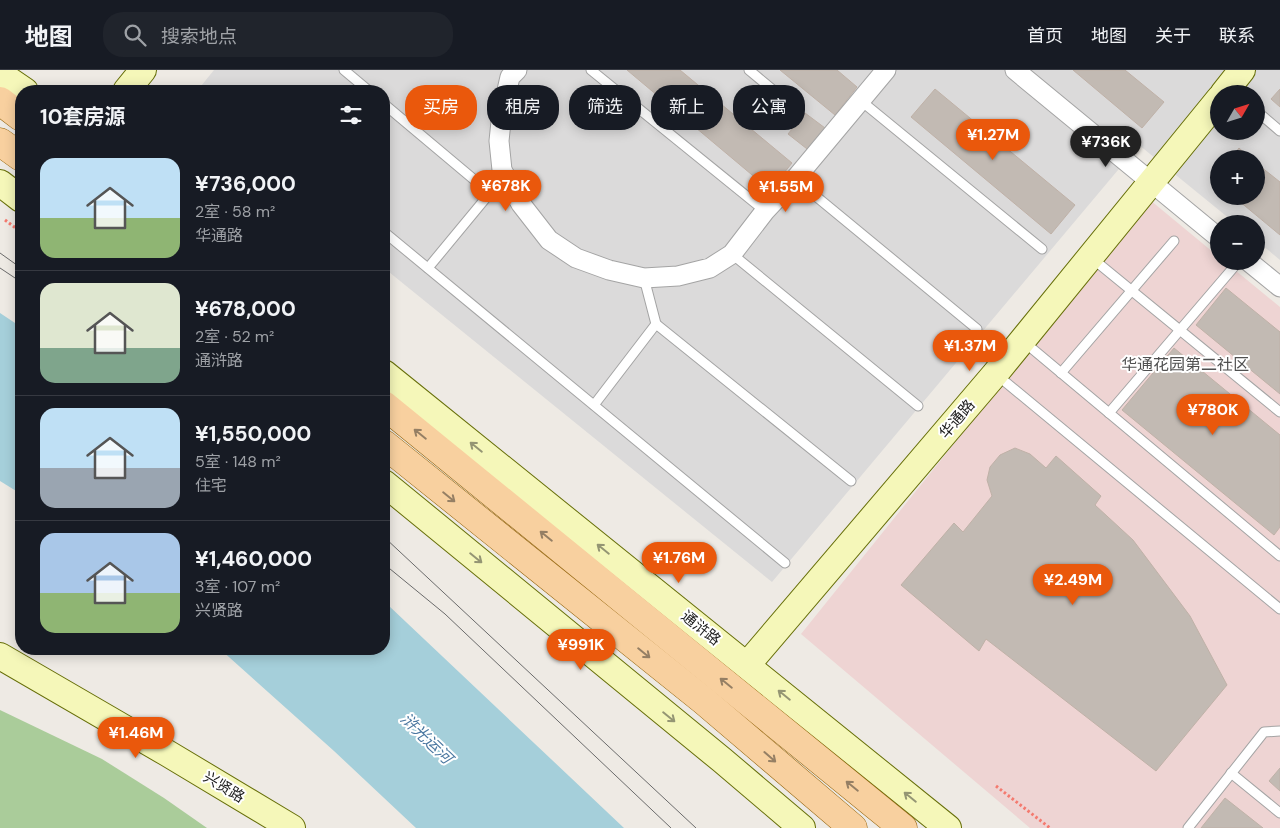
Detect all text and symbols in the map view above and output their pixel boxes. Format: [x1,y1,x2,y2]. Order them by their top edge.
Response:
search box [103,12,453,57]
text: 地图 [25,21,73,52]
icon: search [121,21,149,49]
text: 搜索地点 [161,24,237,49]
text: 首页 [1027,24,1063,48]
text: 地图 [1091,24,1127,48]
text: 关于 [1155,24,1191,48]
text: 联系 [1219,24,1255,48]
chip: 买房 [405,85,477,130]
chip: 租房 [487,85,559,130]
chip: 筛选 [569,85,641,130]
chip: 新上 [651,85,723,130]
chip: 公寓 [733,85,805,130]
north arrow [1210,85,1265,140]
map controls [1210,85,1265,270]
icon: filters [337,101,365,129]
text: 10套房源 [40,103,125,131]
pin: ¥1.27M [952,118,1034,161]
text: ¥1.27M [967,124,1019,145]
pin: ¥736K [1071,126,1141,168]
text: ¥736K [1081,131,1131,152]
button: + [1210,150,1265,205]
text: ¥736,000 [195,170,296,198]
pin: ¥678K [471,170,541,212]
pin: ¥1.55M [745,170,827,213]
text: ¥678K [481,175,531,196]
text: ¥1.55M [759,176,813,197]
icon: home [80,178,140,238]
text: 2室 · 58 m² [195,201,275,222]
button: − [1210,215,1265,270]
text: 华通路 [195,225,243,246]
text: ¥678,000 [195,295,296,323]
icon: home [80,303,140,363]
text: 2室 · 52 m² [195,326,274,347]
pin: ¥1.37M [929,330,1011,372]
text: ¥1.37M [944,335,996,356]
text: 通浒路 [195,350,243,371]
district label: 华通花园第二社区 [1121,354,1249,375]
pin: ¥780K [1178,394,1248,436]
street label: 华通路 [935,395,979,443]
text: ¥780K [1187,399,1239,420]
text: ¥1,550,000 [195,420,311,448]
icon: home [80,428,140,488]
one-way arrow [414,428,427,439]
one-way arrow [470,442,483,453]
text: 5室 · 148 m² [195,451,281,472]
text: 住宅 [195,475,227,496]
one-way arrow [442,491,455,502]
one-way arrow [540,531,553,542]
pin: ¥1.76M [638,542,720,584]
one-way arrow [597,544,610,555]
text: ¥1,460,000 [195,545,312,573]
text: ¥1.76M [653,547,705,568]
icon: home [80,553,140,613]
one-way arrow [469,553,482,564]
pin: ¥2.49M [1032,564,1114,606]
text: ¥2.49M [1044,569,1102,590]
text: 3室 · 107 m² [195,576,280,597]
text: 兴贤路 [195,600,243,621]
street label: 通浒路 [677,606,725,650]
pin: ¥991K [546,628,616,671]
text: ¥991K [558,634,604,655]
one-way arrow [638,647,651,658]
one-way arrow [720,677,733,688]
one-way arrow [778,690,791,701]
water label: 浒光运河 [396,709,459,770]
one-way arrow [662,711,675,722]
pin: ¥1.46M [95,716,177,759]
text: ¥1.46M [109,722,163,743]
one-way arrow [763,751,776,762]
street label: 兴贤路 [200,767,248,807]
one-way arrow [846,781,859,792]
one-way arrow [904,792,917,803]

